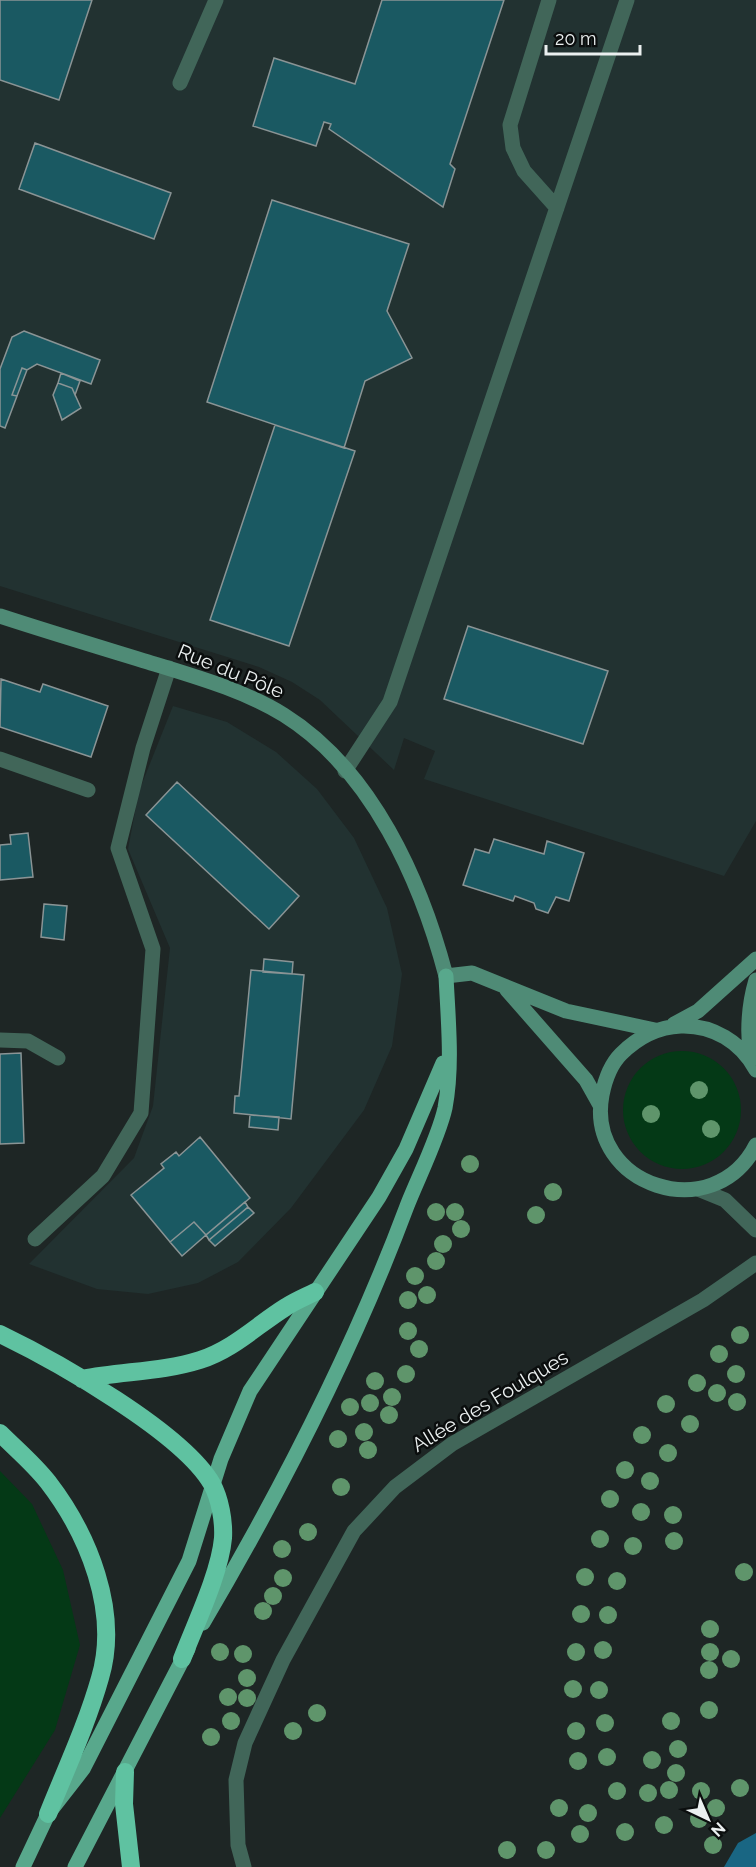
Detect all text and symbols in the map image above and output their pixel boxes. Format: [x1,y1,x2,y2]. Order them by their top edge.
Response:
scale bar [546,18,640,56]
text: 20 m [555,28,597,49]
street label: Rue du Pôle [174,639,288,703]
street label: Allée des Foulques [408,1345,572,1457]
north arrow [678,1789,738,1849]
text: N [707,1818,729,1841]

